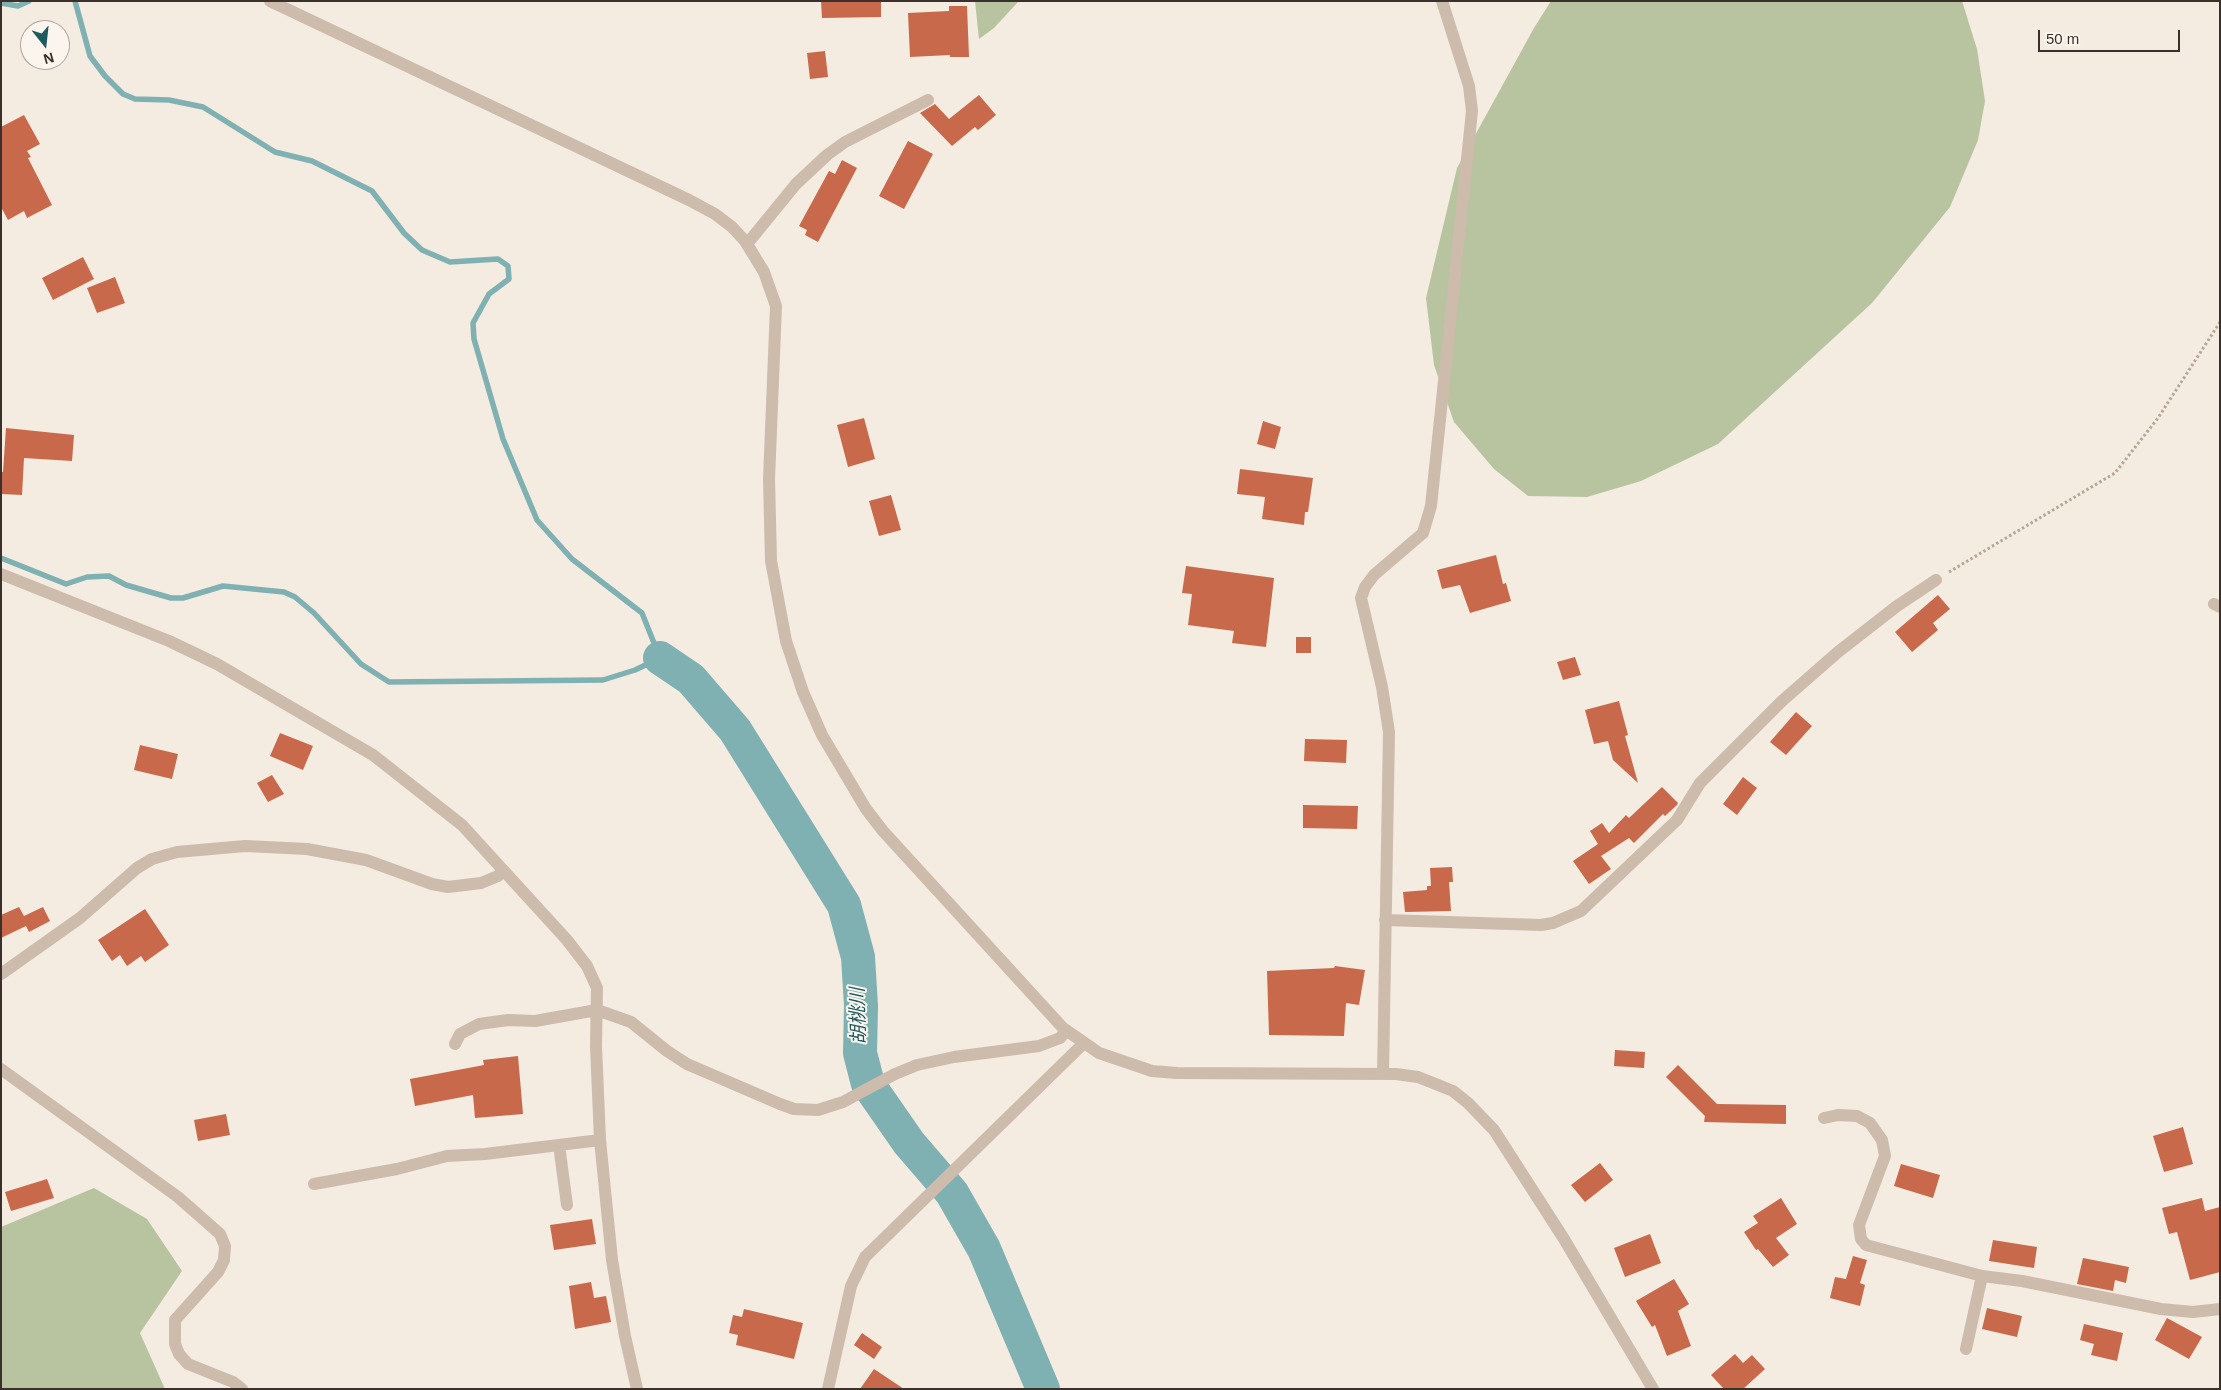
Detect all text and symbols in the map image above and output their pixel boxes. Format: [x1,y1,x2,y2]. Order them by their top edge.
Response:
north arrow [20,20,70,70]
scale bar [2041,20,2184,52]
text: 50 m [2046,30,2079,47]
text: N [42,49,56,68]
water label: 胡桃川 [847,987,871,1045]

